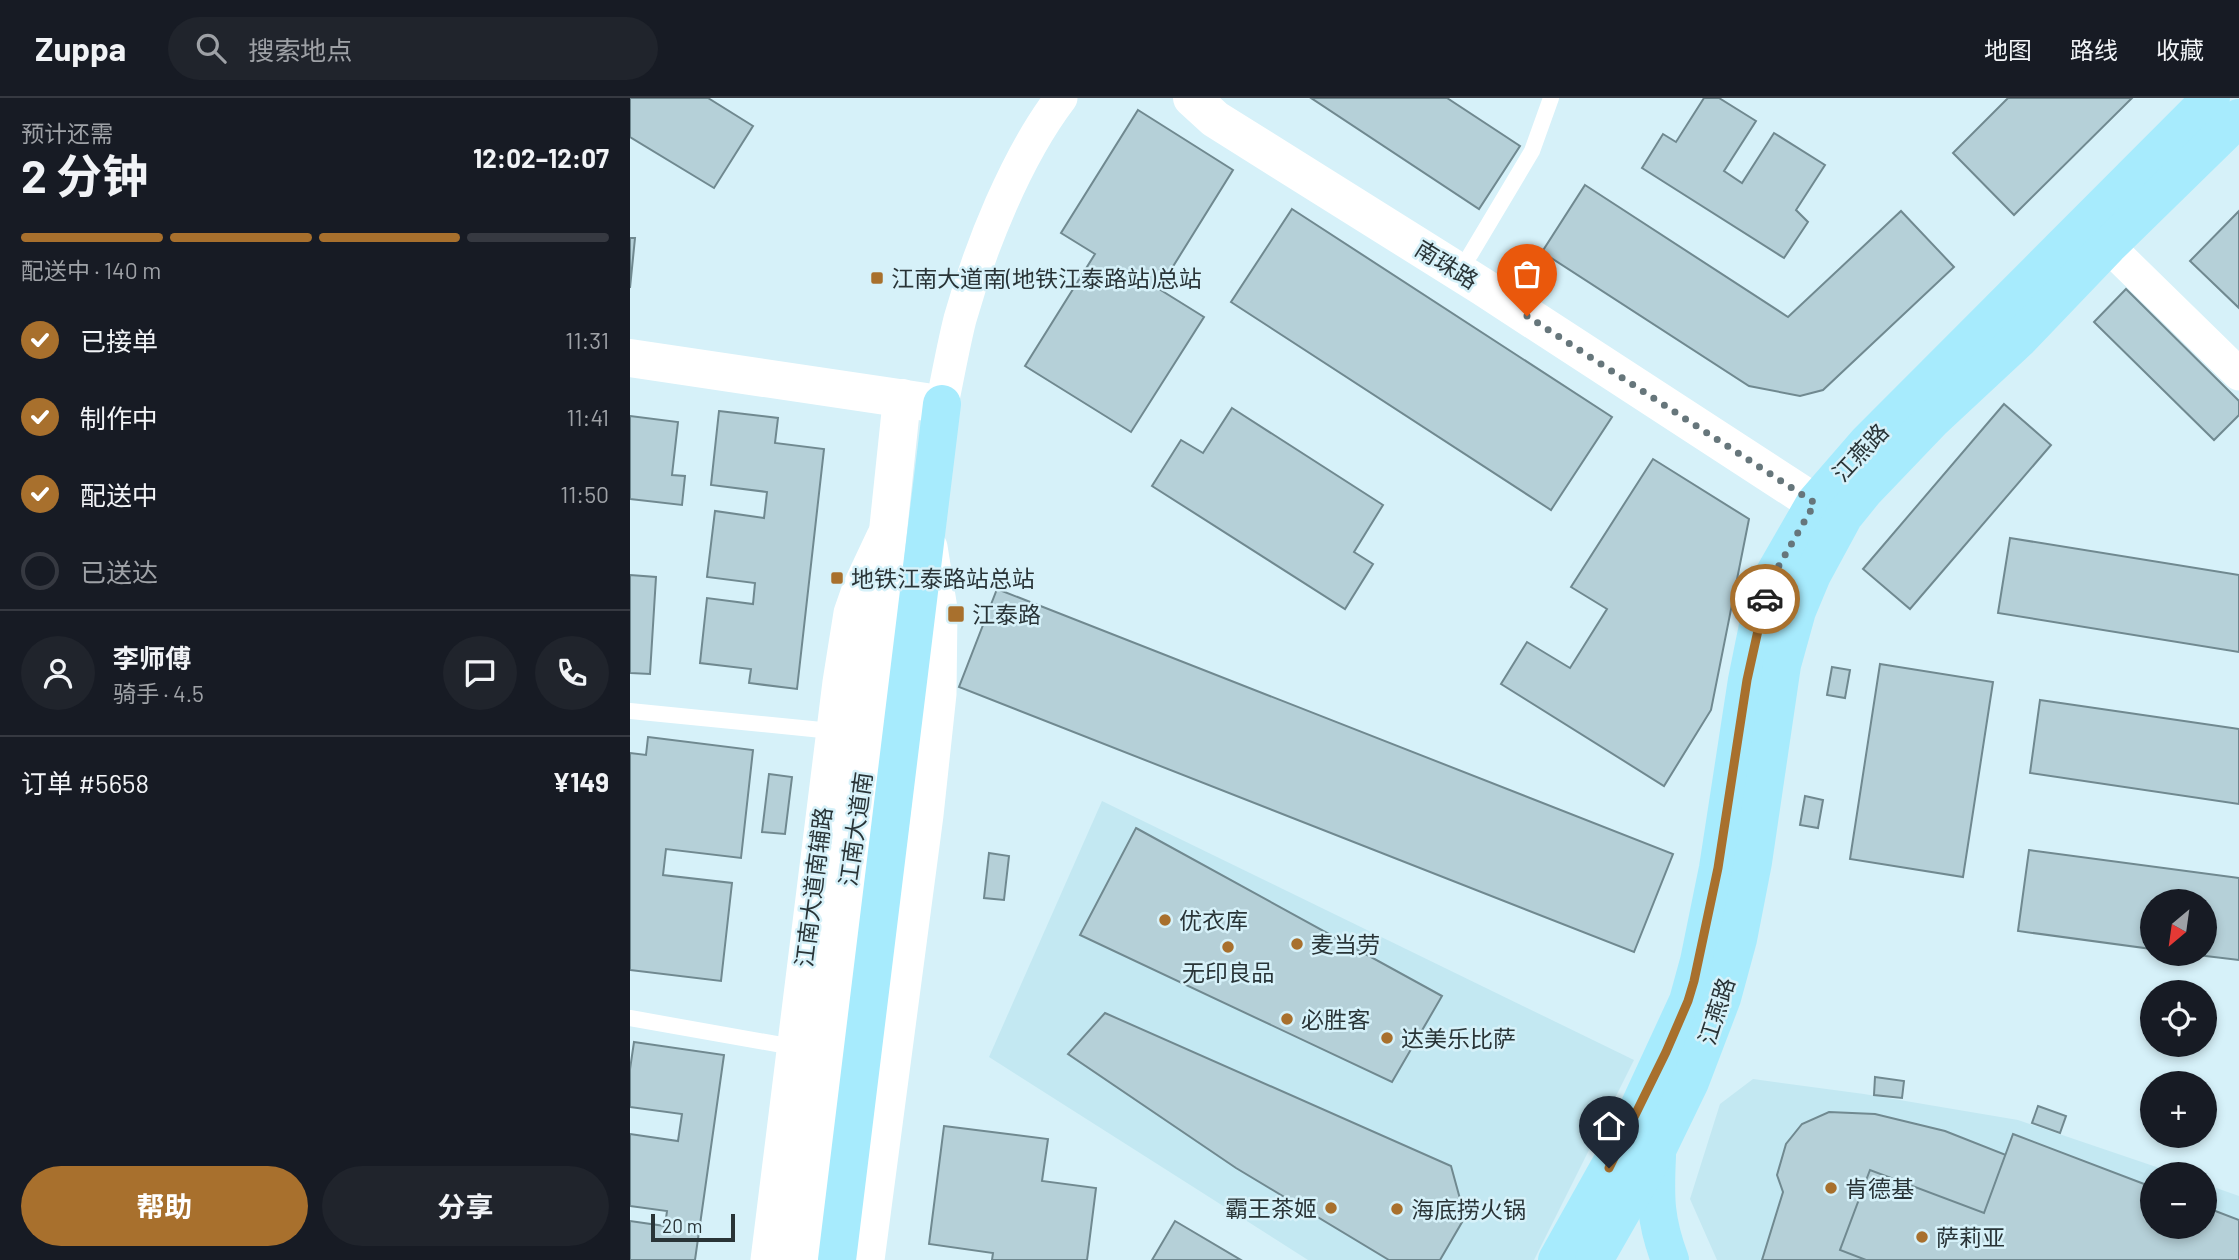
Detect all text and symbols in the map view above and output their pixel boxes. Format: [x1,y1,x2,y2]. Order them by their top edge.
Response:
search box [168,17,658,80]
text: Zuppa [35,28,126,68]
icon: search [192,29,230,67]
text: 搜索地点 [248,34,352,65]
text: 地图 [1984,35,2032,64]
text: 路线 [2070,35,2118,64]
text: 收藏 [2156,35,2204,64]
text: 预计还需 [21,119,113,147]
text: 12:02–12:07 [473,142,609,173]
text: 2 分钟 [21,147,148,202]
street label: 南珠路 [1410,234,1484,294]
pin [1497,244,1557,316]
icon: bag [1508,255,1546,293]
text: 配送中 · 140 m [21,256,161,284]
place label: 江南大道南(地铁江泰路站)总站 [891,264,1202,292]
marker: 江南大道南(地铁江泰路站)总站 [869,270,885,286]
icon: check [21,321,59,359]
text: 已接单 [80,325,158,356]
text: 11:31 [565,326,609,354]
icon: check [21,398,59,436]
text: 制作中 [80,402,158,433]
text: 11:41 [566,403,609,431]
street label: 江燕路 [1826,417,1894,487]
icon: check [21,475,59,513]
text: 配送中 [80,479,158,510]
text: 11:50 [560,480,609,508]
text: 已送达 [80,556,158,587]
place label: 地铁江泰路站总站 [851,564,1035,592]
courier [1730,564,1800,634]
marker: 地铁江泰路站总站 [829,570,845,586]
icon: car [1746,580,1784,618]
place label: 江泰路 [972,600,1041,628]
marker: 江泰路 [946,604,966,624]
button: person [21,636,95,710]
button: chat [443,636,517,710]
button: phone [535,636,609,710]
text: 李师傅 [113,642,191,673]
text: 骑手 · 4.5 [113,679,204,707]
text: ¥149 [552,766,609,797]
text: 订单 #5658 [21,767,149,798]
street label: 江南大道南 [833,770,877,888]
street label: 江南大道南辅路 [789,805,837,969]
north arrow [2140,889,2217,966]
map controls [2140,889,2217,1239]
place label: 优衣库 [1179,906,1248,934]
marker: 优衣库 [1157,912,1173,928]
place label: 麦当劳 [1311,930,1380,958]
marker: 麦当劳 [1289,936,1305,952]
marker: 无印良品 [1220,939,1236,955]
place label: 无印良品 [1182,958,1274,986]
street label: 江燕路 [1692,974,1740,1048]
button: locate [2140,980,2217,1057]
place label: 必胜客 [1301,1005,1370,1033]
marker: 必胜客 [1279,1011,1295,1027]
place label: 达美乐比萨 [1401,1024,1516,1052]
marker: 达美乐比萨 [1379,1030,1395,1046]
button: + [2140,1071,2217,1148]
pin [1579,1096,1639,1168]
icon: home [1590,1107,1628,1145]
button: − [2140,1162,2217,1239]
button: 帮助 [21,1166,308,1246]
button: 分享 [322,1166,609,1246]
place label: 肯德基 [1845,1174,1914,1202]
marker: 肯德基 [1823,1180,1839,1196]
place label: 霸王茶姬 [1225,1194,1317,1222]
place label: 海底捞火锅 [1411,1195,1526,1223]
marker: 霸王茶姬 [1323,1200,1339,1216]
marker: 海底捞火锅 [1389,1201,1405,1217]
scale bar [651,1211,735,1243]
text: 20 m [662,1214,702,1237]
place label: 萨莉亚 [1936,1223,2005,1251]
marker: 萨莉亚 [1914,1229,1930,1245]

